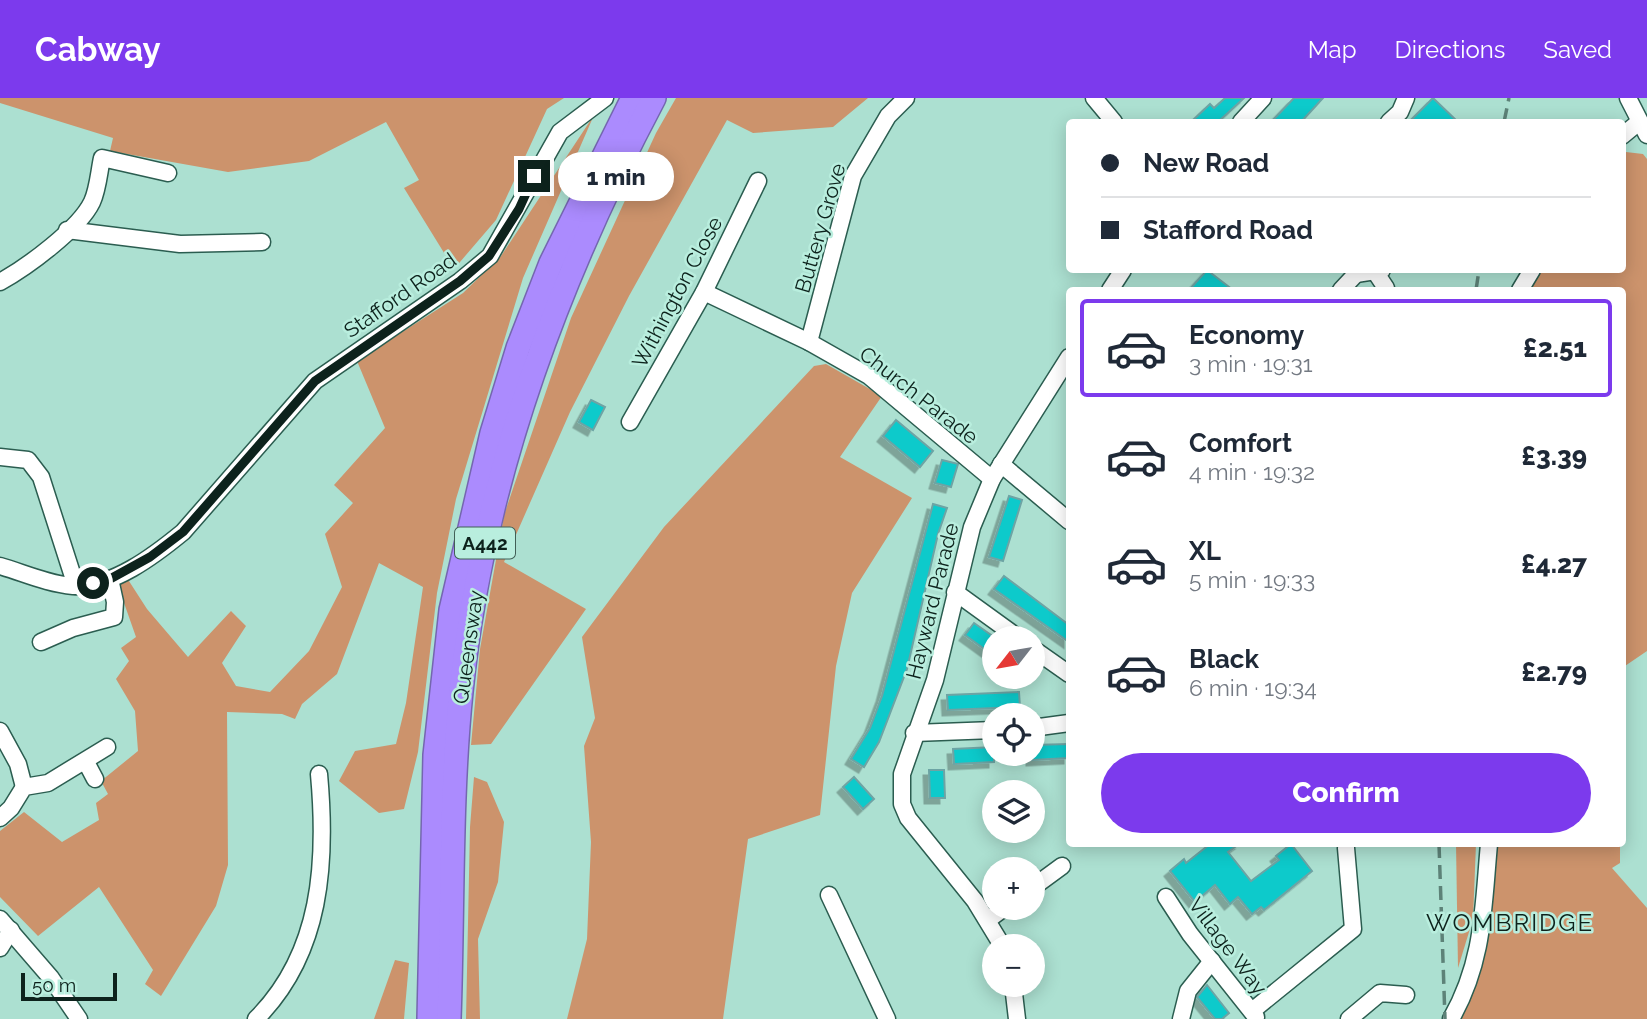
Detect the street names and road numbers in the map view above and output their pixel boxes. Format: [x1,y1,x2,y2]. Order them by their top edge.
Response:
street label: Buttery Grove [790,160,850,296]
street label: Withington Close [627,212,727,372]
street label: Stafford Road [339,247,461,343]
street label: Church Parade [855,341,983,449]
street label: Hayward Parade [900,520,964,682]
road number: A442 [455,528,515,558]
street label: Queensway [448,589,488,705]
street label: Village Way [1183,893,1273,999]

